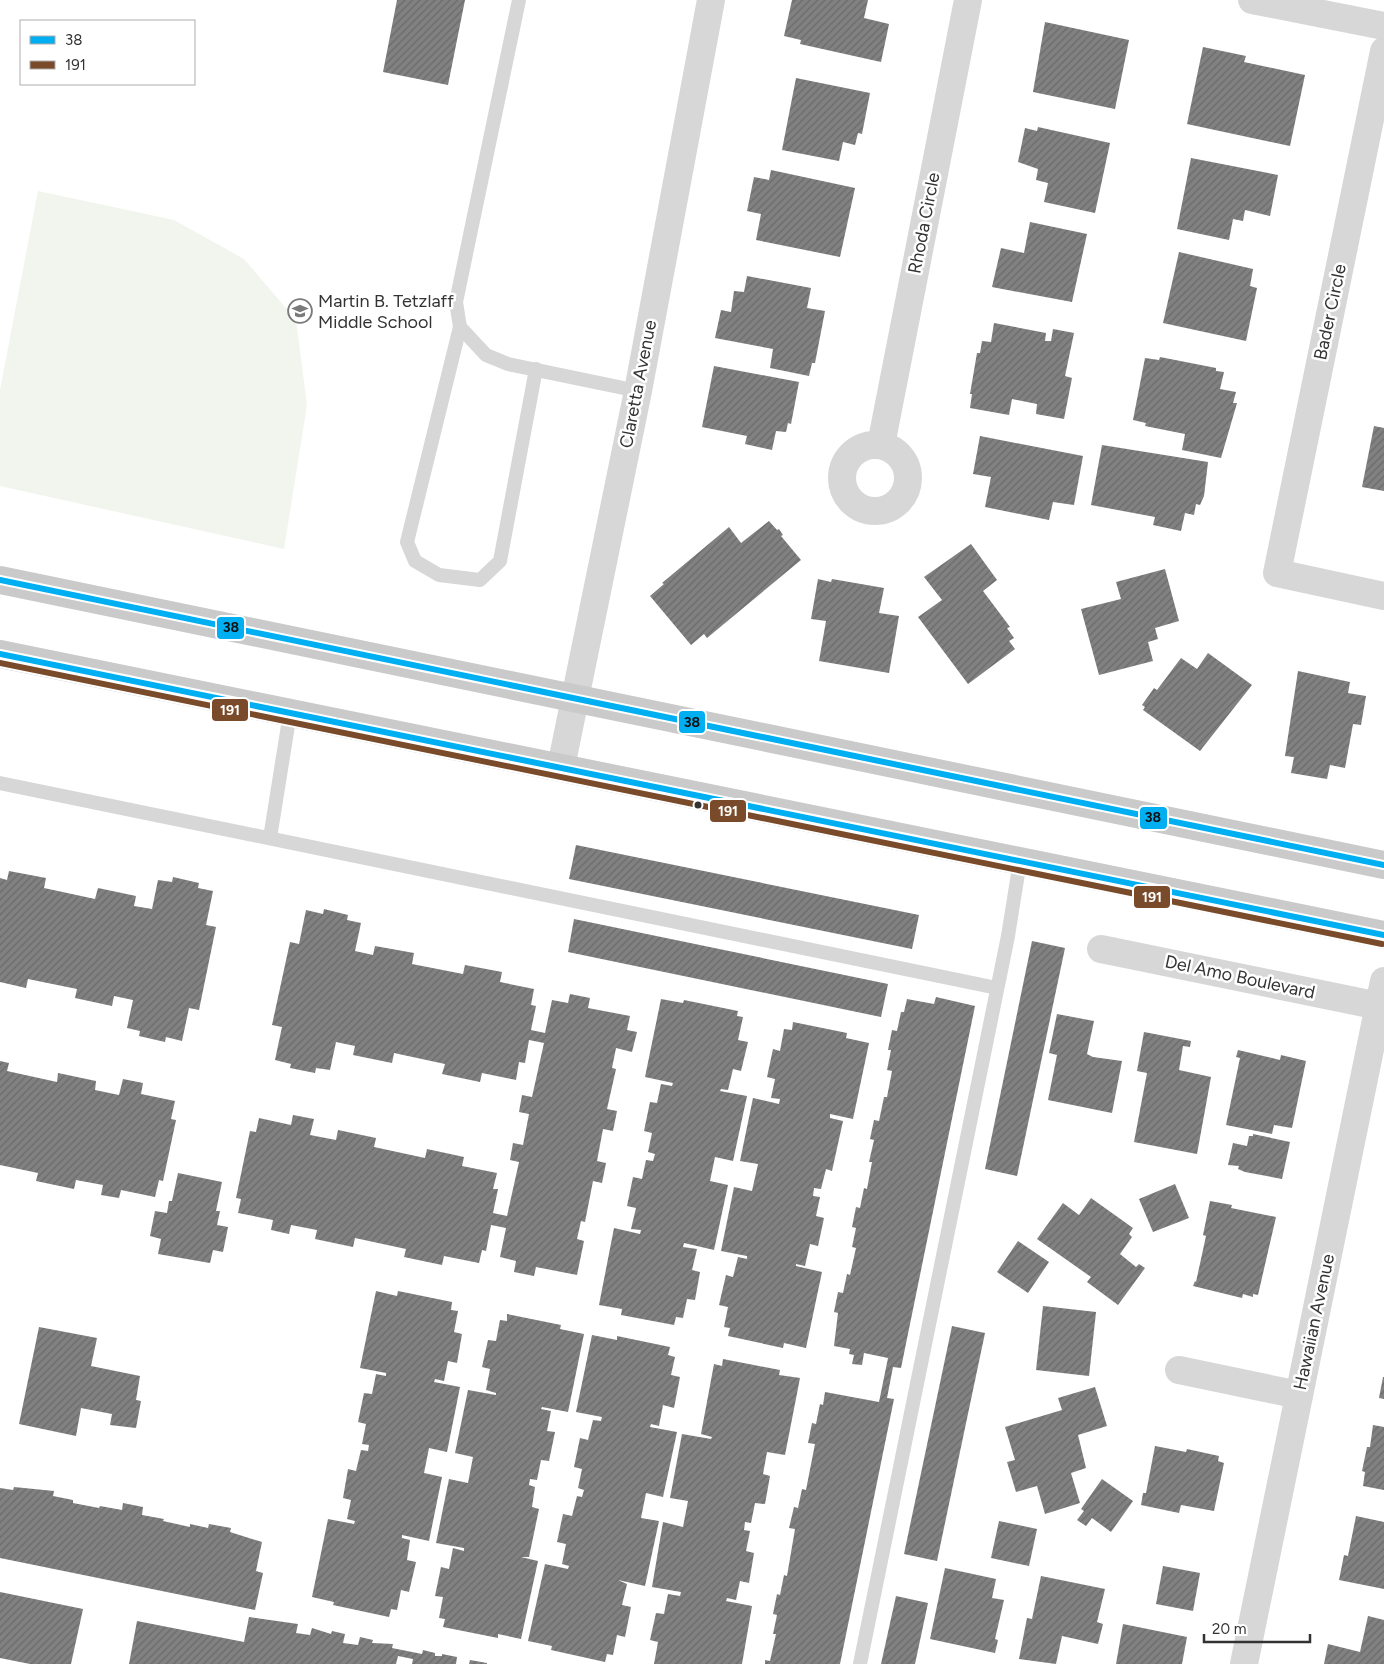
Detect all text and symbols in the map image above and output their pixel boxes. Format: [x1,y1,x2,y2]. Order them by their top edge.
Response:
legend [20,20,195,85]
text: 38 [65,31,82,49]
text: 191 [65,56,86,74]
street label: Rhoda Circle [903,170,945,276]
street label: Bader Circle [1309,262,1351,362]
place label: Martin B. Tetzlaff Middle School [318,290,454,333]
school or university icon: Martin B. Tetzlaff Middle School [287,298,313,324]
street label: Claretta Avenue [615,318,661,450]
line badge: 38 [216,616,245,640]
text: 38 [223,619,239,636]
line badge: 191 [211,698,249,722]
text: 191 [220,702,240,719]
line badge: 38 [678,710,706,734]
text: 38 [684,714,700,731]
line badge: 191 [709,799,747,823]
unlabelled marker [693,800,703,810]
text: 191 [718,803,738,820]
line badge: 38 [1139,806,1168,830]
text: 38 [1145,809,1161,826]
line badge: 191 [1133,885,1171,909]
text: 191 [1142,889,1162,906]
street label: Del Amo Boulevard [1163,950,1317,1004]
street label: Hawaiian Avenue [1289,1252,1339,1392]
scale bar [1204,1612,1310,1644]
text: 20 m [1212,1620,1246,1638]

